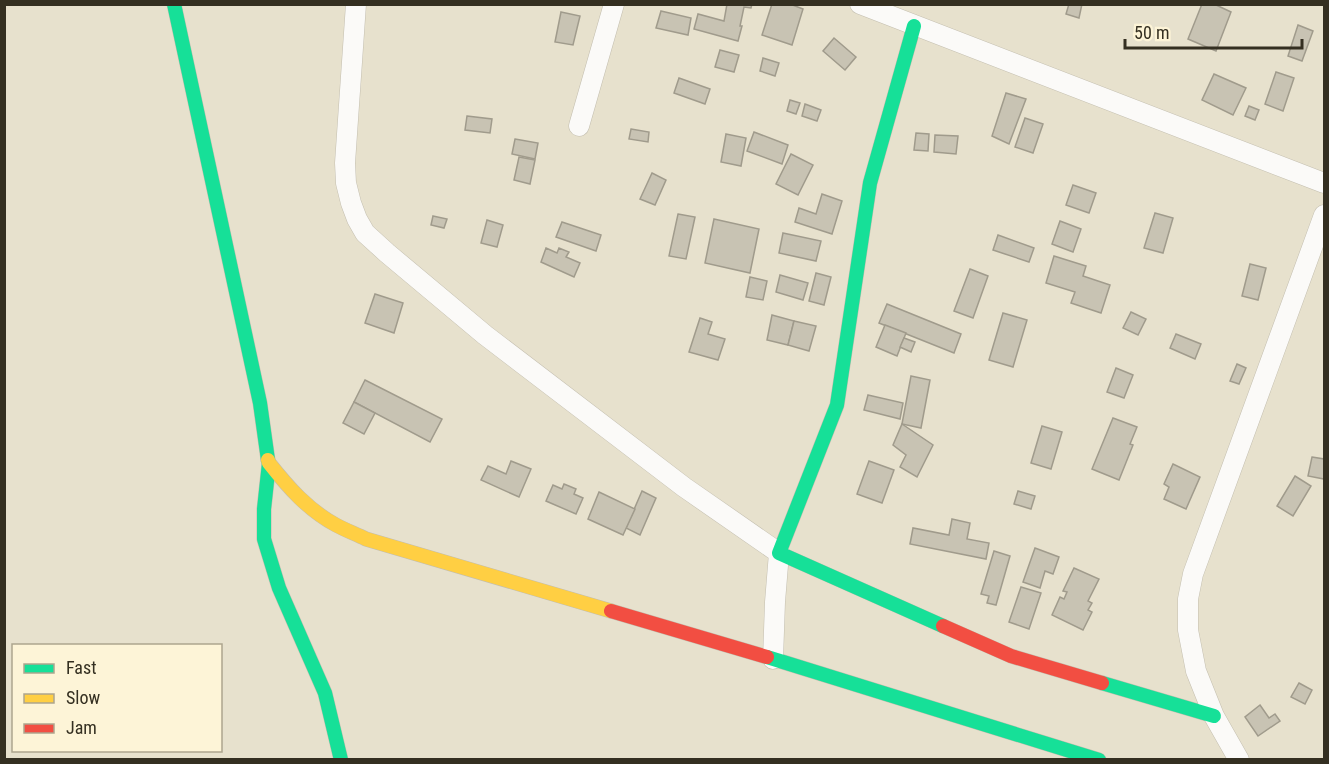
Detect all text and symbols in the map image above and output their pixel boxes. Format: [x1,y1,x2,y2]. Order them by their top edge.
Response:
scale bar [1125,12,1302,50]
text: 50 m [1134,22,1169,43]
legend [12,644,222,752]
text: Fast [66,657,97,678]
text: Slow [66,687,101,708]
text: Jam [66,717,97,738]

